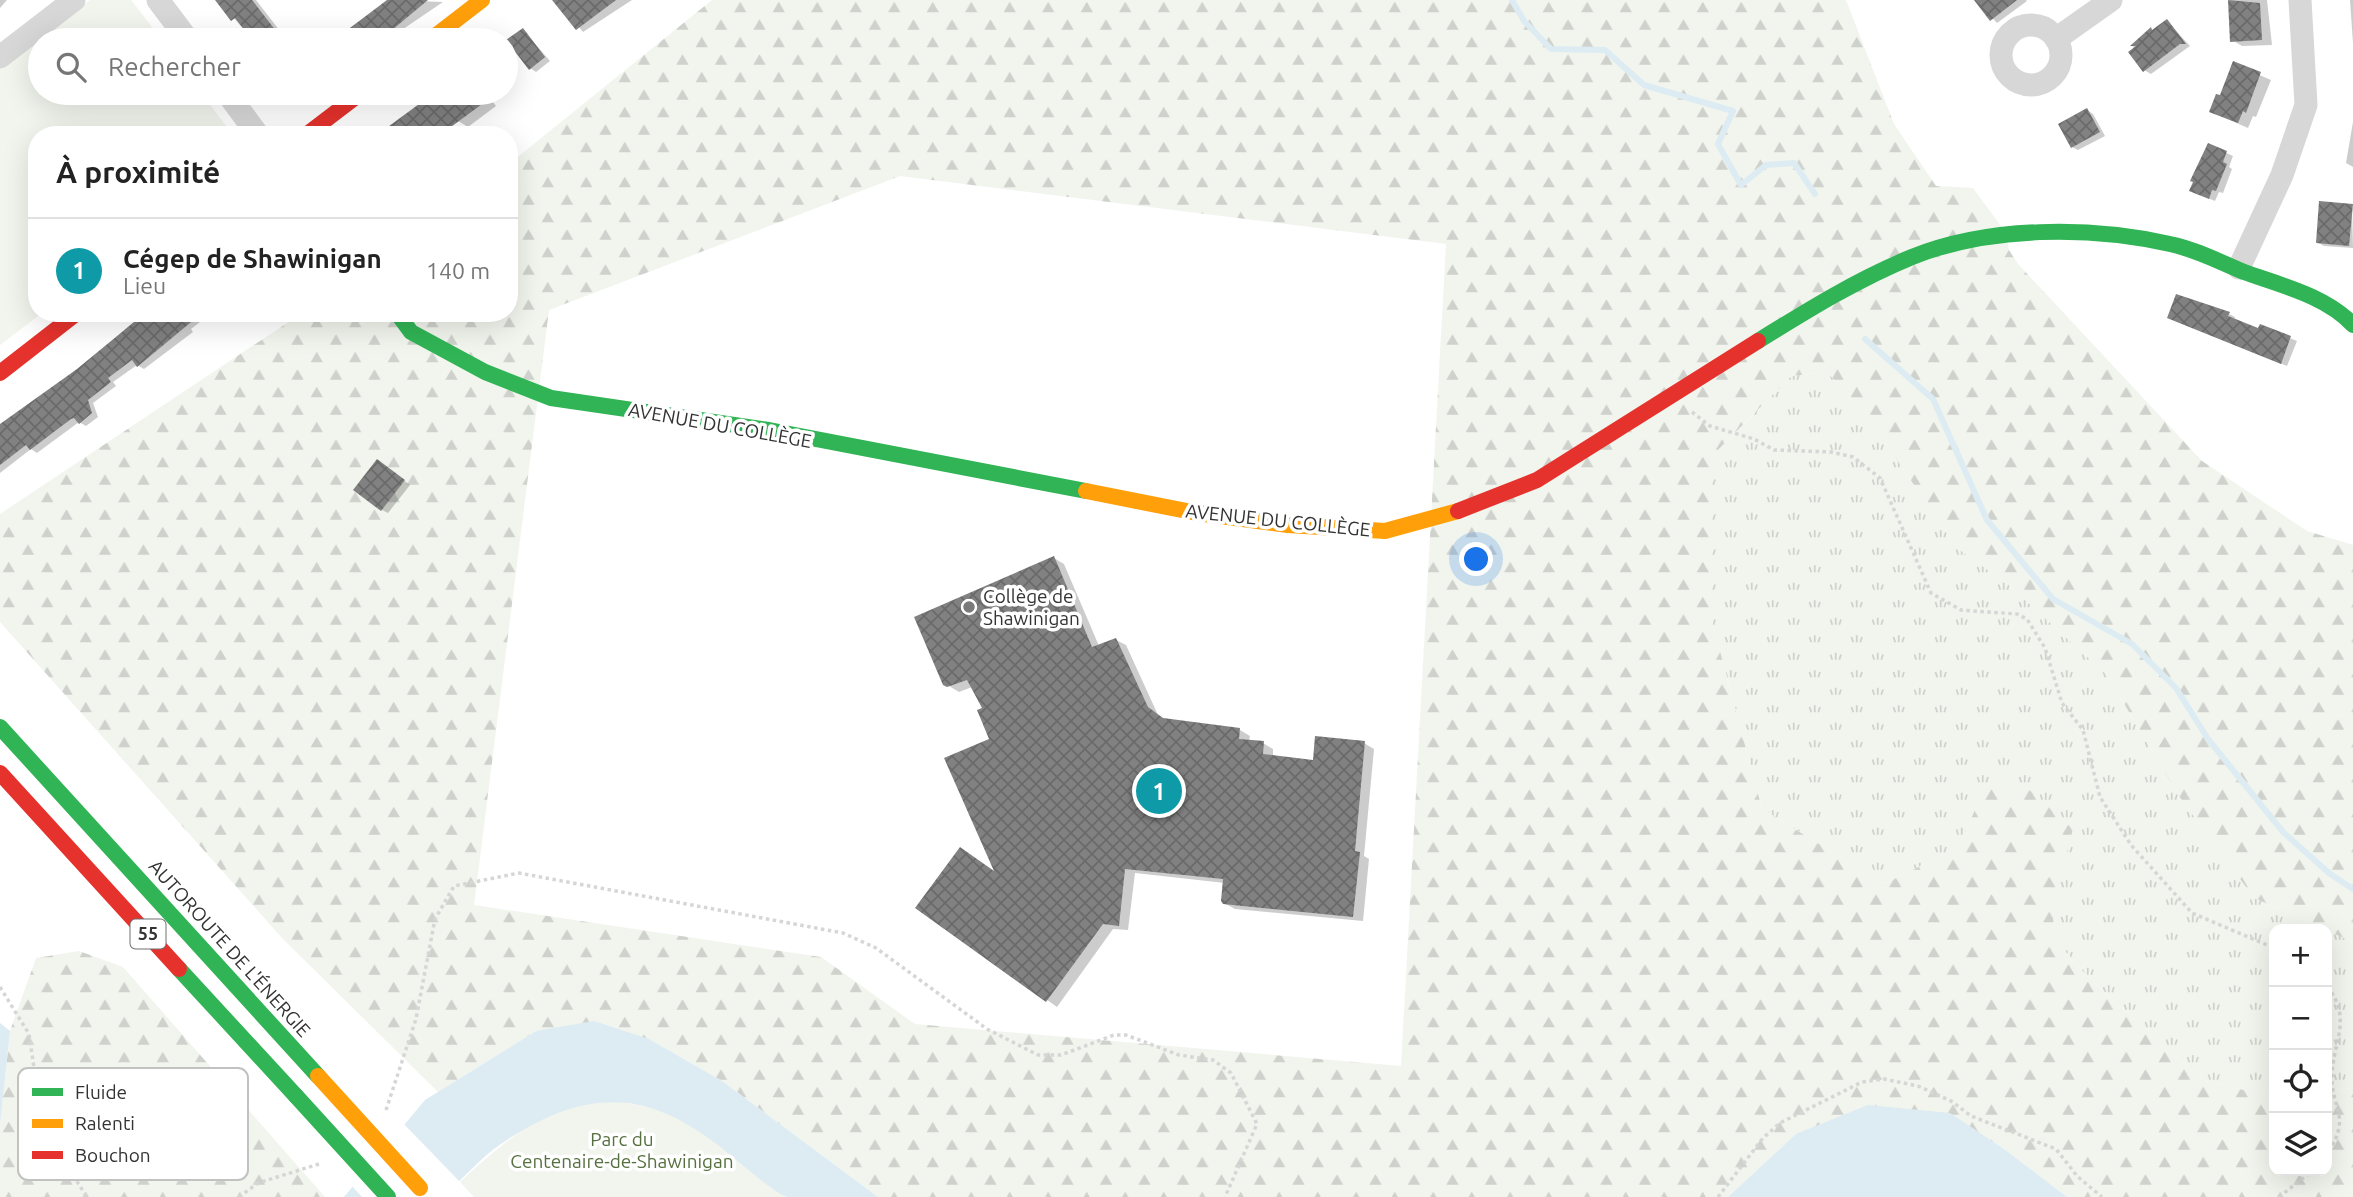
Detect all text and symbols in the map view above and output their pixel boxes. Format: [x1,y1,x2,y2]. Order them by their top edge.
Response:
search box [28,28,518,105]
icon: search [52,48,90,86]
text: Rechercher [108,52,241,81]
text: À proximité [56,155,220,189]
text: Cégep de Shawinigan [123,244,382,273]
text: 1 [73,258,85,283]
text: 140 m [426,258,490,283]
text: Lieu [123,273,166,298]
street label: AVENUE DU COLLÈGE [627,398,813,452]
street label: AVENUE DU COLLÈGE [1185,499,1371,541]
your location [1459,542,1493,576]
place label: Collège de Shawinigan [983,585,1080,629]
marker: Collège de Shawinigan [961,599,977,615]
pin: 1 [1136,765,1182,817]
street label: AUTOROUTE DE L'ÉNERGIE [145,855,315,1041]
road number: 55 [130,919,166,948]
map controls [2269,924,2332,1176]
button: + [2269,924,2332,987]
button: − [2269,987,2332,1050]
button: locate [2269,1050,2332,1113]
legend [18,1068,248,1180]
text: Fluide [75,1081,127,1103]
text: Ralenti [75,1112,135,1134]
button: layers [2269,1113,2332,1176]
park label: Parc du Centenaire-de-Shawinigan [510,1128,734,1172]
text: Bouchon [75,1144,151,1166]

